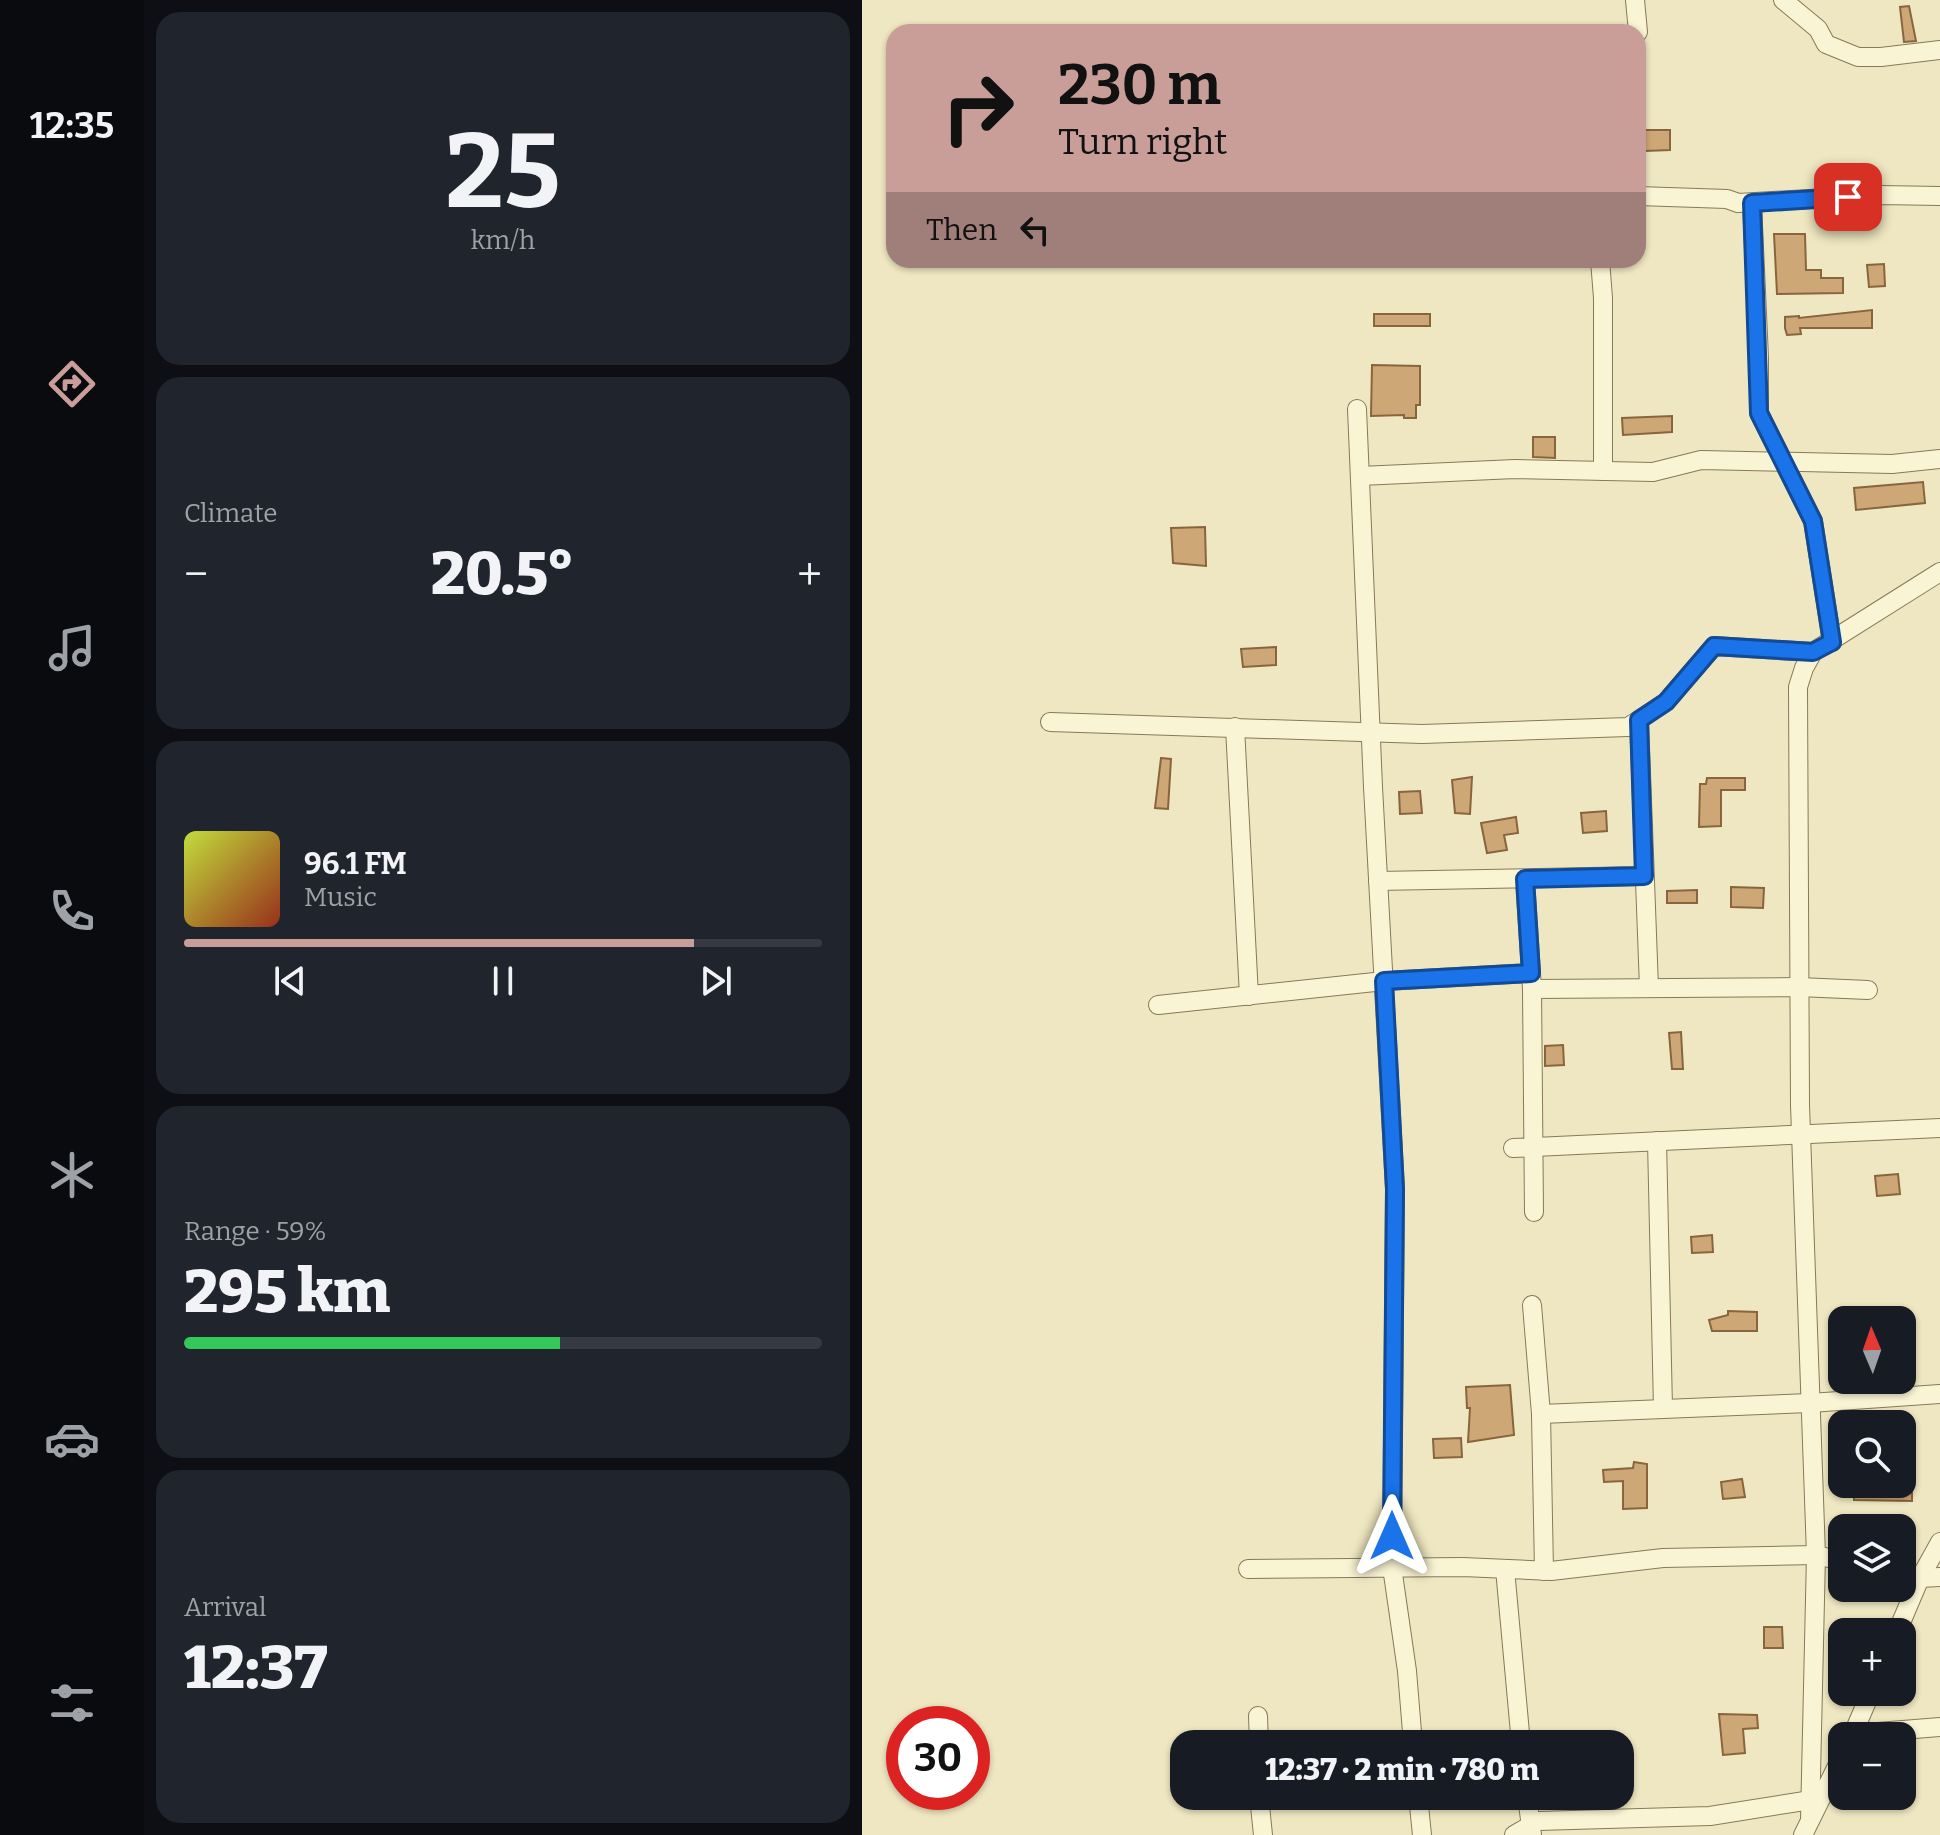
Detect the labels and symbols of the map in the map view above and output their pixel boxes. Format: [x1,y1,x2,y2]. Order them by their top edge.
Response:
pin [1814,163,1882,231]
north arrow [1828,1306,1916,1394]
position arrow [1350,1494,1434,1578]
speed limit sign: 30 [886,1706,990,1810]

